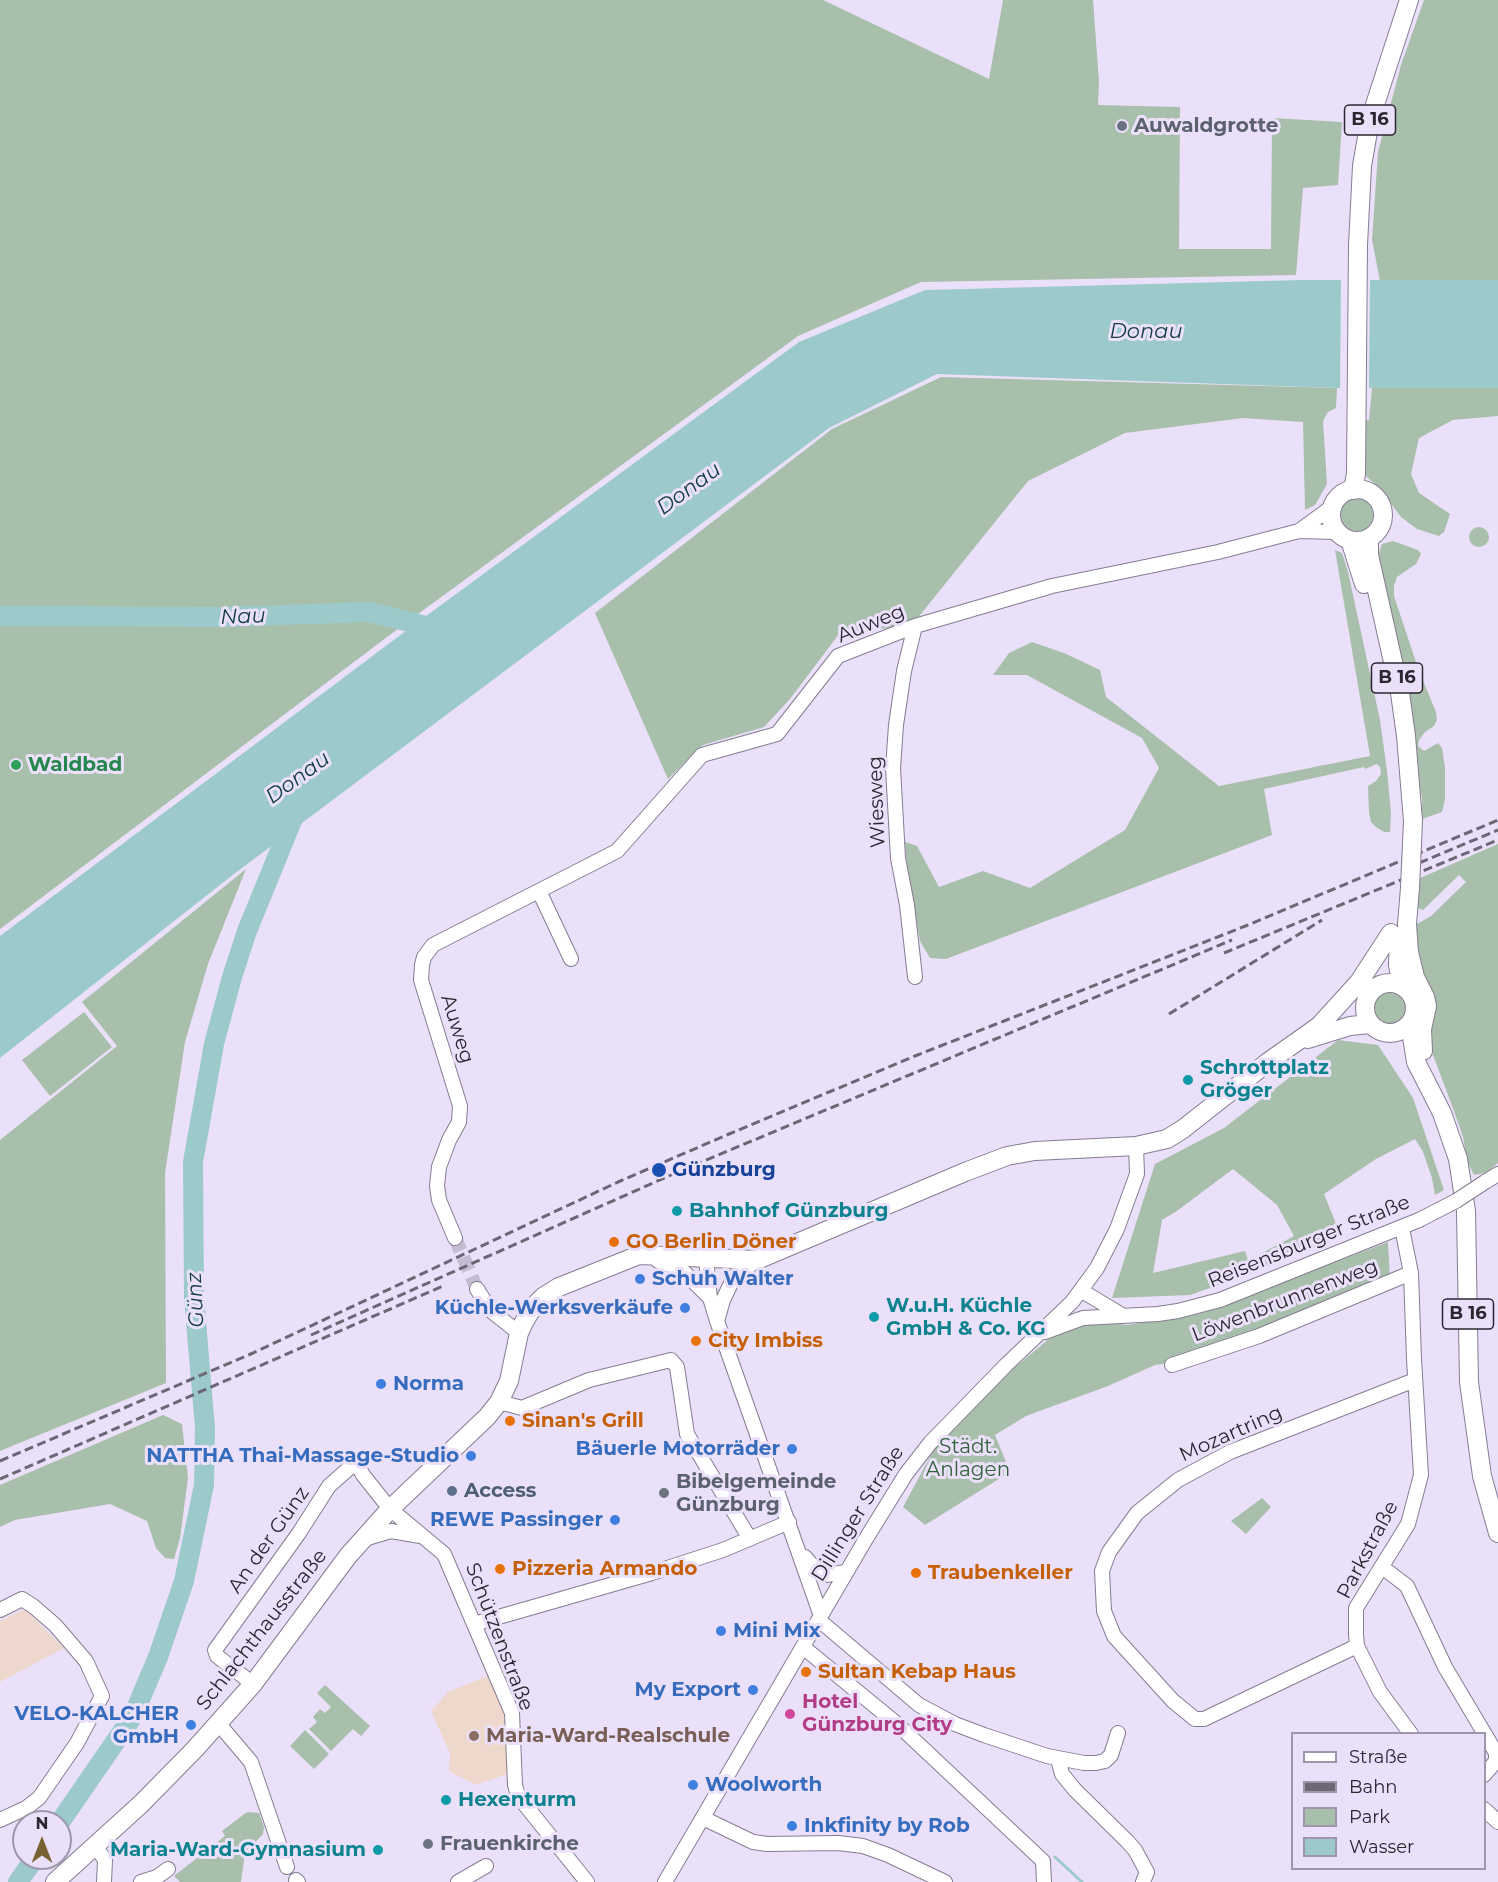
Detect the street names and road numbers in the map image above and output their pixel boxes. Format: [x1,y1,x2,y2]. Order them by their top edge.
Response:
road number: B 16 [1344,105,1396,135]
street label: Auweg [834,600,908,648]
road number: B 16 [1372,663,1422,693]
street label: Wiesweg [863,756,891,848]
street label: Auweg [435,992,479,1066]
street label: Reisensburger Straße [1205,1190,1413,1294]
street label: Löwenbrunnenweg [1189,1254,1381,1348]
road number: B 16 [1442,1299,1494,1329]
street label: Mozartring [1176,1401,1286,1467]
street label: Dillinger Straße [807,1442,909,1586]
street label: An der Günz [223,1482,315,1598]
street label: Parkstraße [1332,1497,1404,1603]
street label: Schlachthausstraße [192,1545,332,1715]
street label: Schützenstraße [460,1560,538,1714]

